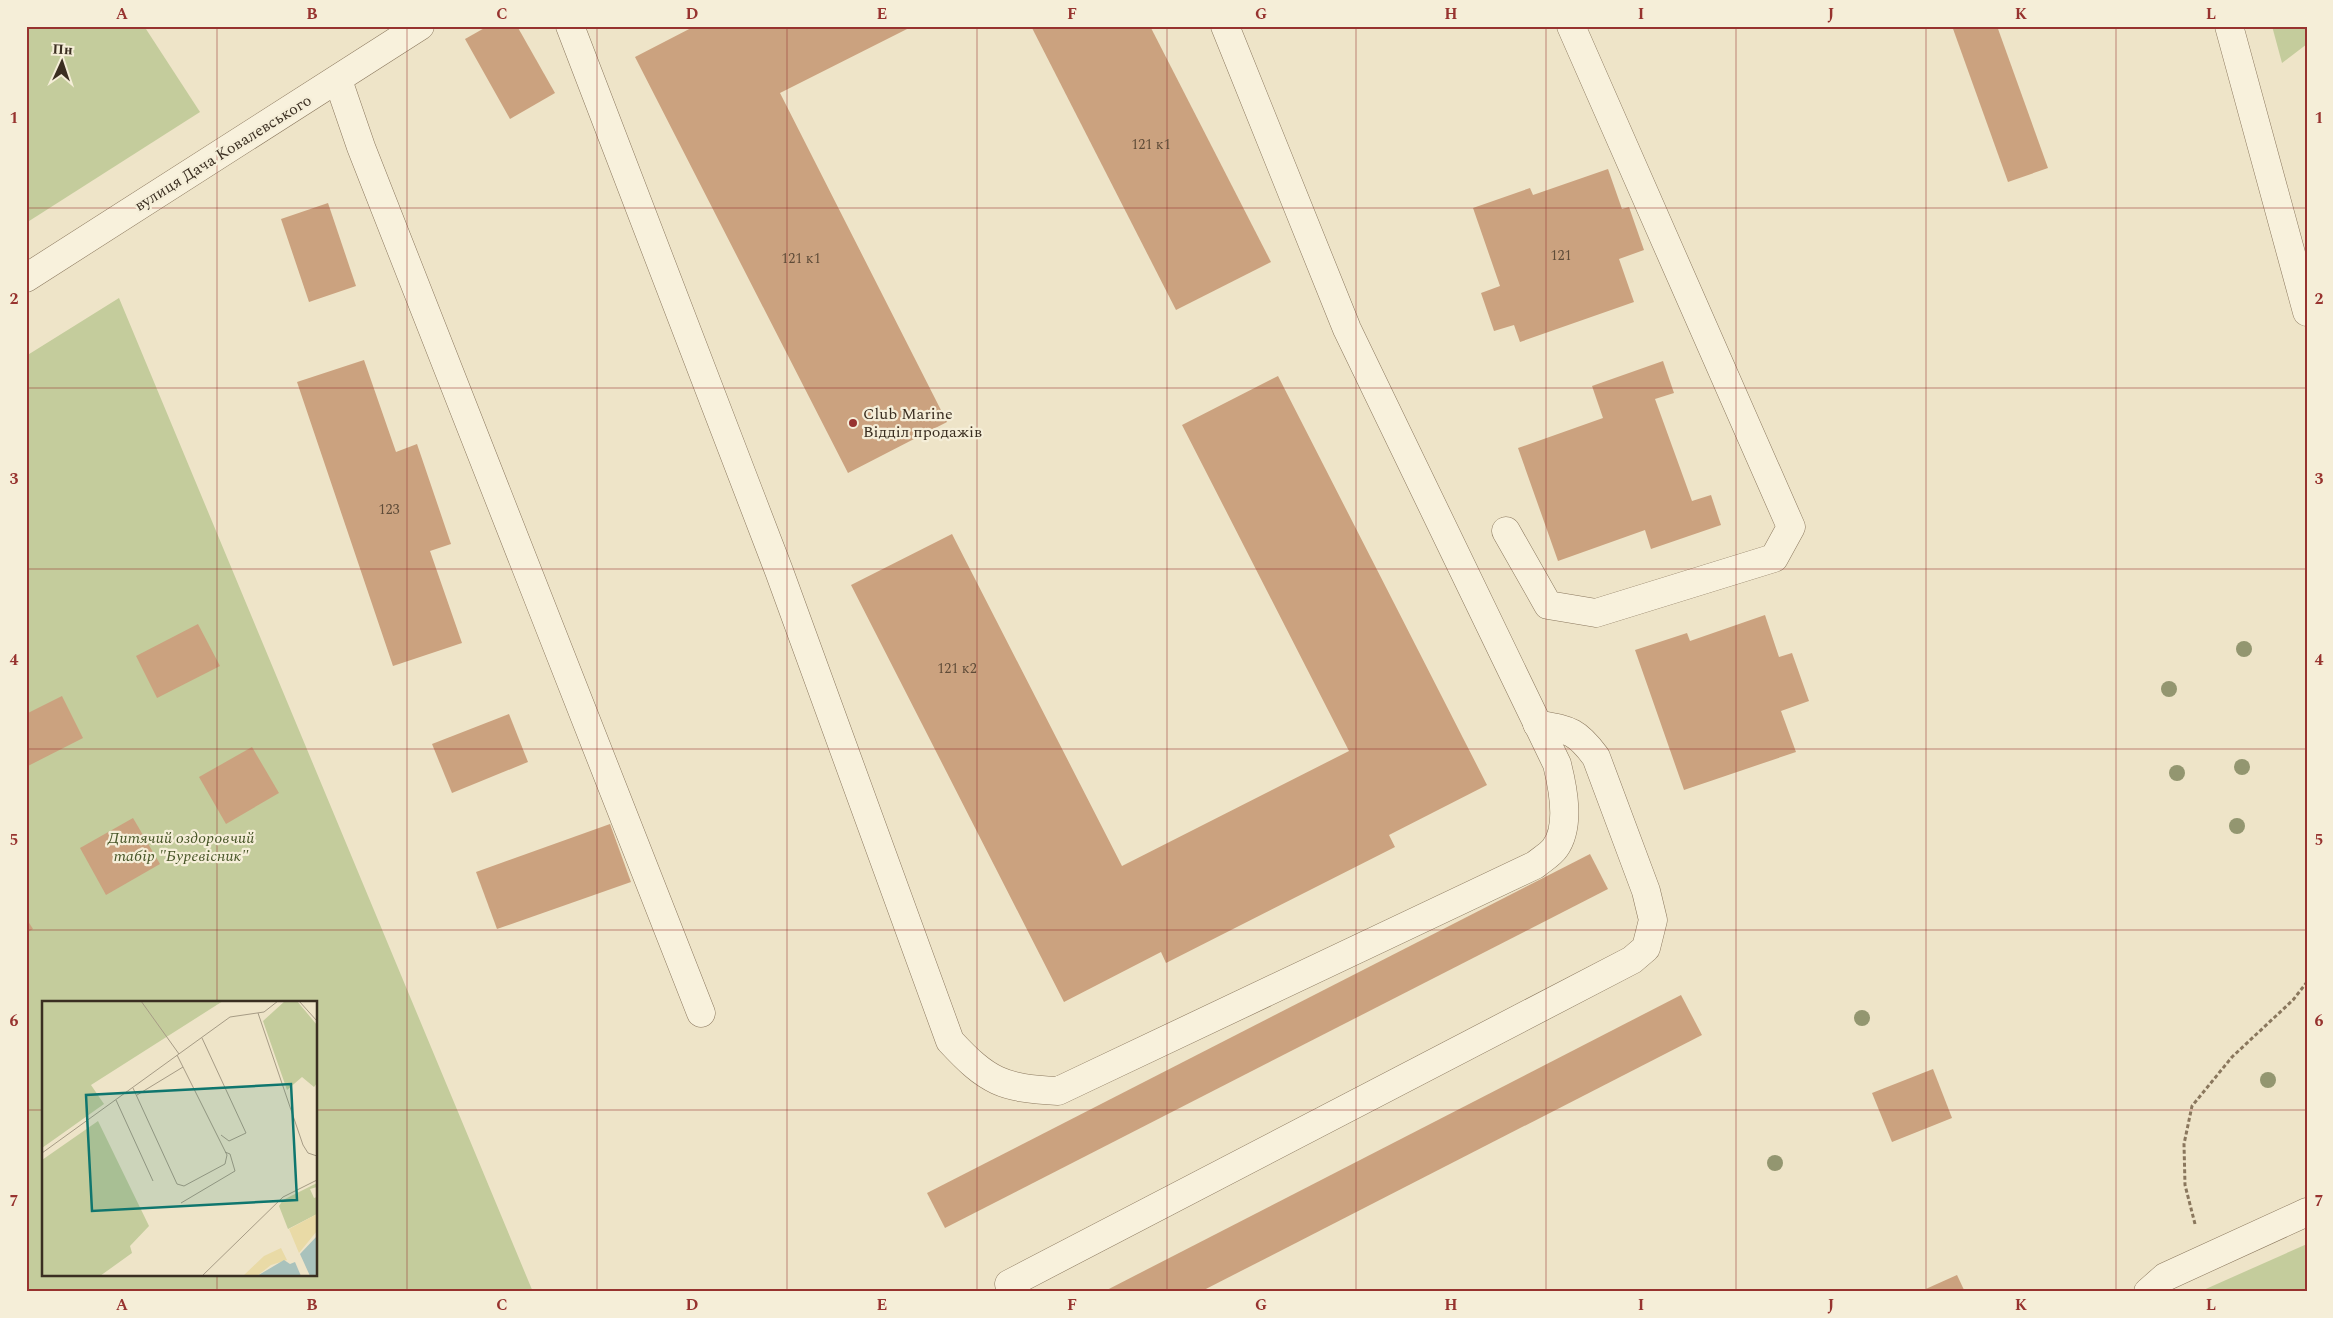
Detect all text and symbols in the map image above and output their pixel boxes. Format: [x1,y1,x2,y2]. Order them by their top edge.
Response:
text: A [116,2,129,26]
text: B [306,2,318,26]
text: C [496,2,508,26]
text: D [686,2,699,26]
text: E [877,2,887,26]
text: F [1067,2,1077,26]
text: G [1255,2,1267,26]
text: H [1444,2,1458,26]
text: I [1638,2,1644,26]
text: J [1828,2,1835,26]
text: K [2015,2,2028,26]
text: L [2206,2,2216,26]
north arrow [38,38,88,88]
text: Пн [52,39,73,61]
street label: вулиця Дача Ковалевського [130,88,316,218]
text: 1 [10,106,18,130]
text: 1 [2315,106,2323,130]
house number: 121 к1 [1131,134,1171,155]
house number: 121 [1551,245,1572,266]
house number: 121 к1 [781,248,821,269]
text: 2 [10,287,19,311]
text: 2 [2315,287,2324,311]
place label: Club Marine Відділ продажів [863,402,982,444]
marker: Club Marine Відділ продажів [847,417,859,429]
text: 3 [10,467,19,491]
text: 3 [2315,467,2324,491]
house number: 123 [379,499,400,520]
text: 4 [10,648,19,672]
text: 4 [2315,648,2324,672]
house number: 121 к2 [937,658,977,679]
park label: Дитячий оздоровчий табір "Буревісник" [107,826,255,868]
text: 5 [10,828,18,852]
text: 5 [2315,828,2323,852]
inset map [42,1001,318,1276]
text: 6 [10,1009,19,1033]
text: 6 [2315,1009,2324,1033]
text: 7 [10,1189,19,1213]
text: 7 [2315,1189,2324,1213]
text: A [116,1293,129,1317]
text: B [306,1293,318,1317]
text: C [496,1293,508,1317]
text: D [686,1293,699,1317]
text: E [877,1293,887,1317]
text: F [1067,1293,1077,1317]
text: G [1255,1293,1267,1317]
text: H [1444,1293,1458,1317]
text: I [1638,1293,1644,1317]
text: J [1828,1293,1835,1317]
text: K [2015,1293,2028,1317]
text: L [2206,1293,2216,1317]

